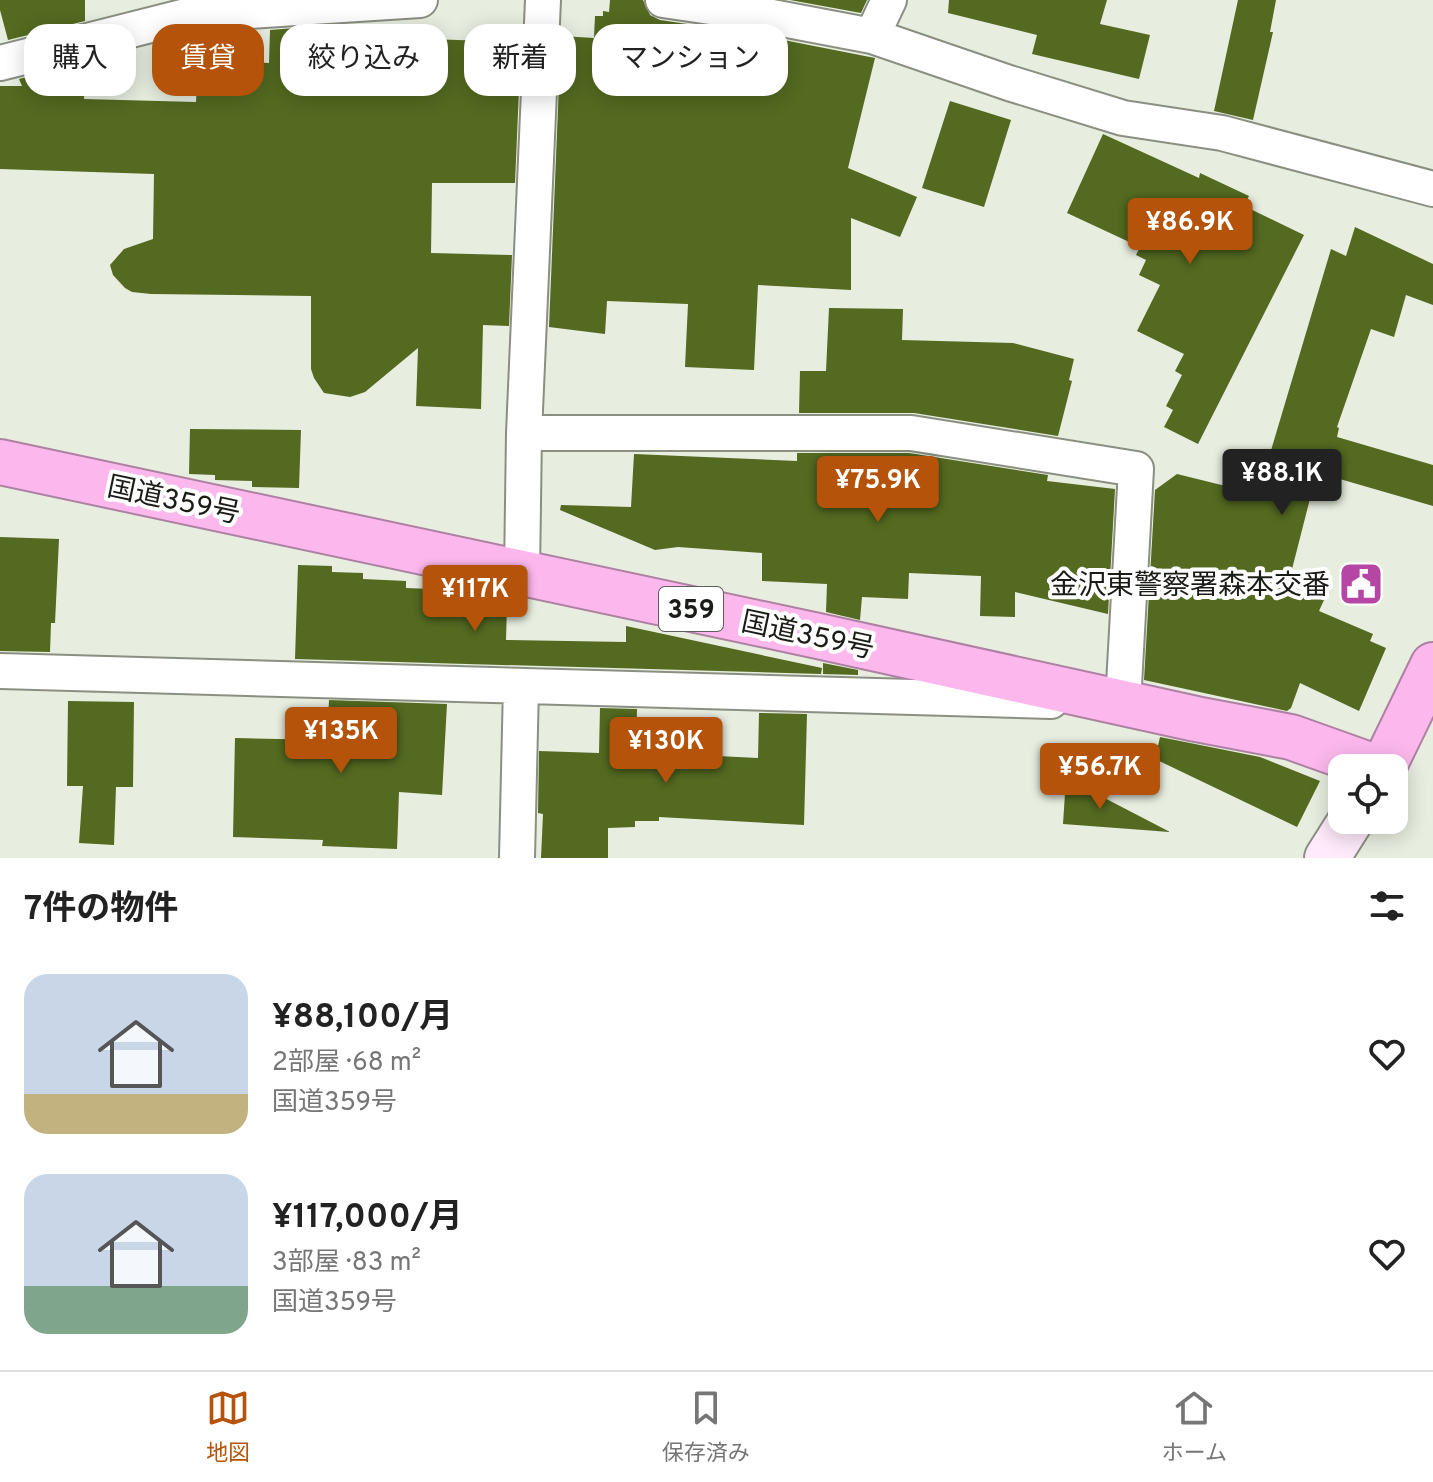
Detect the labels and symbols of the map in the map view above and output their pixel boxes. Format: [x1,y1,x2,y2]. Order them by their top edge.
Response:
pin: ¥86.9K [1125,198,1255,266]
pin: ¥88.1K [1217,449,1347,517]
pin: ¥75.9K [813,456,943,524]
street label: 国道359号 [104,470,243,534]
public building icon: 金沢東警察署森本交番 [1337,560,1385,608]
pin: ¥117K [419,565,531,633]
place label: 金沢東警察署森本交番 [1050,569,1330,605]
road number: 359 [659,587,723,631]
street label: 国道359号 [738,605,877,669]
pin: ¥135K [285,707,397,775]
pin: ¥130K [610,717,722,785]
pin: ¥56.7K [1035,743,1165,811]

